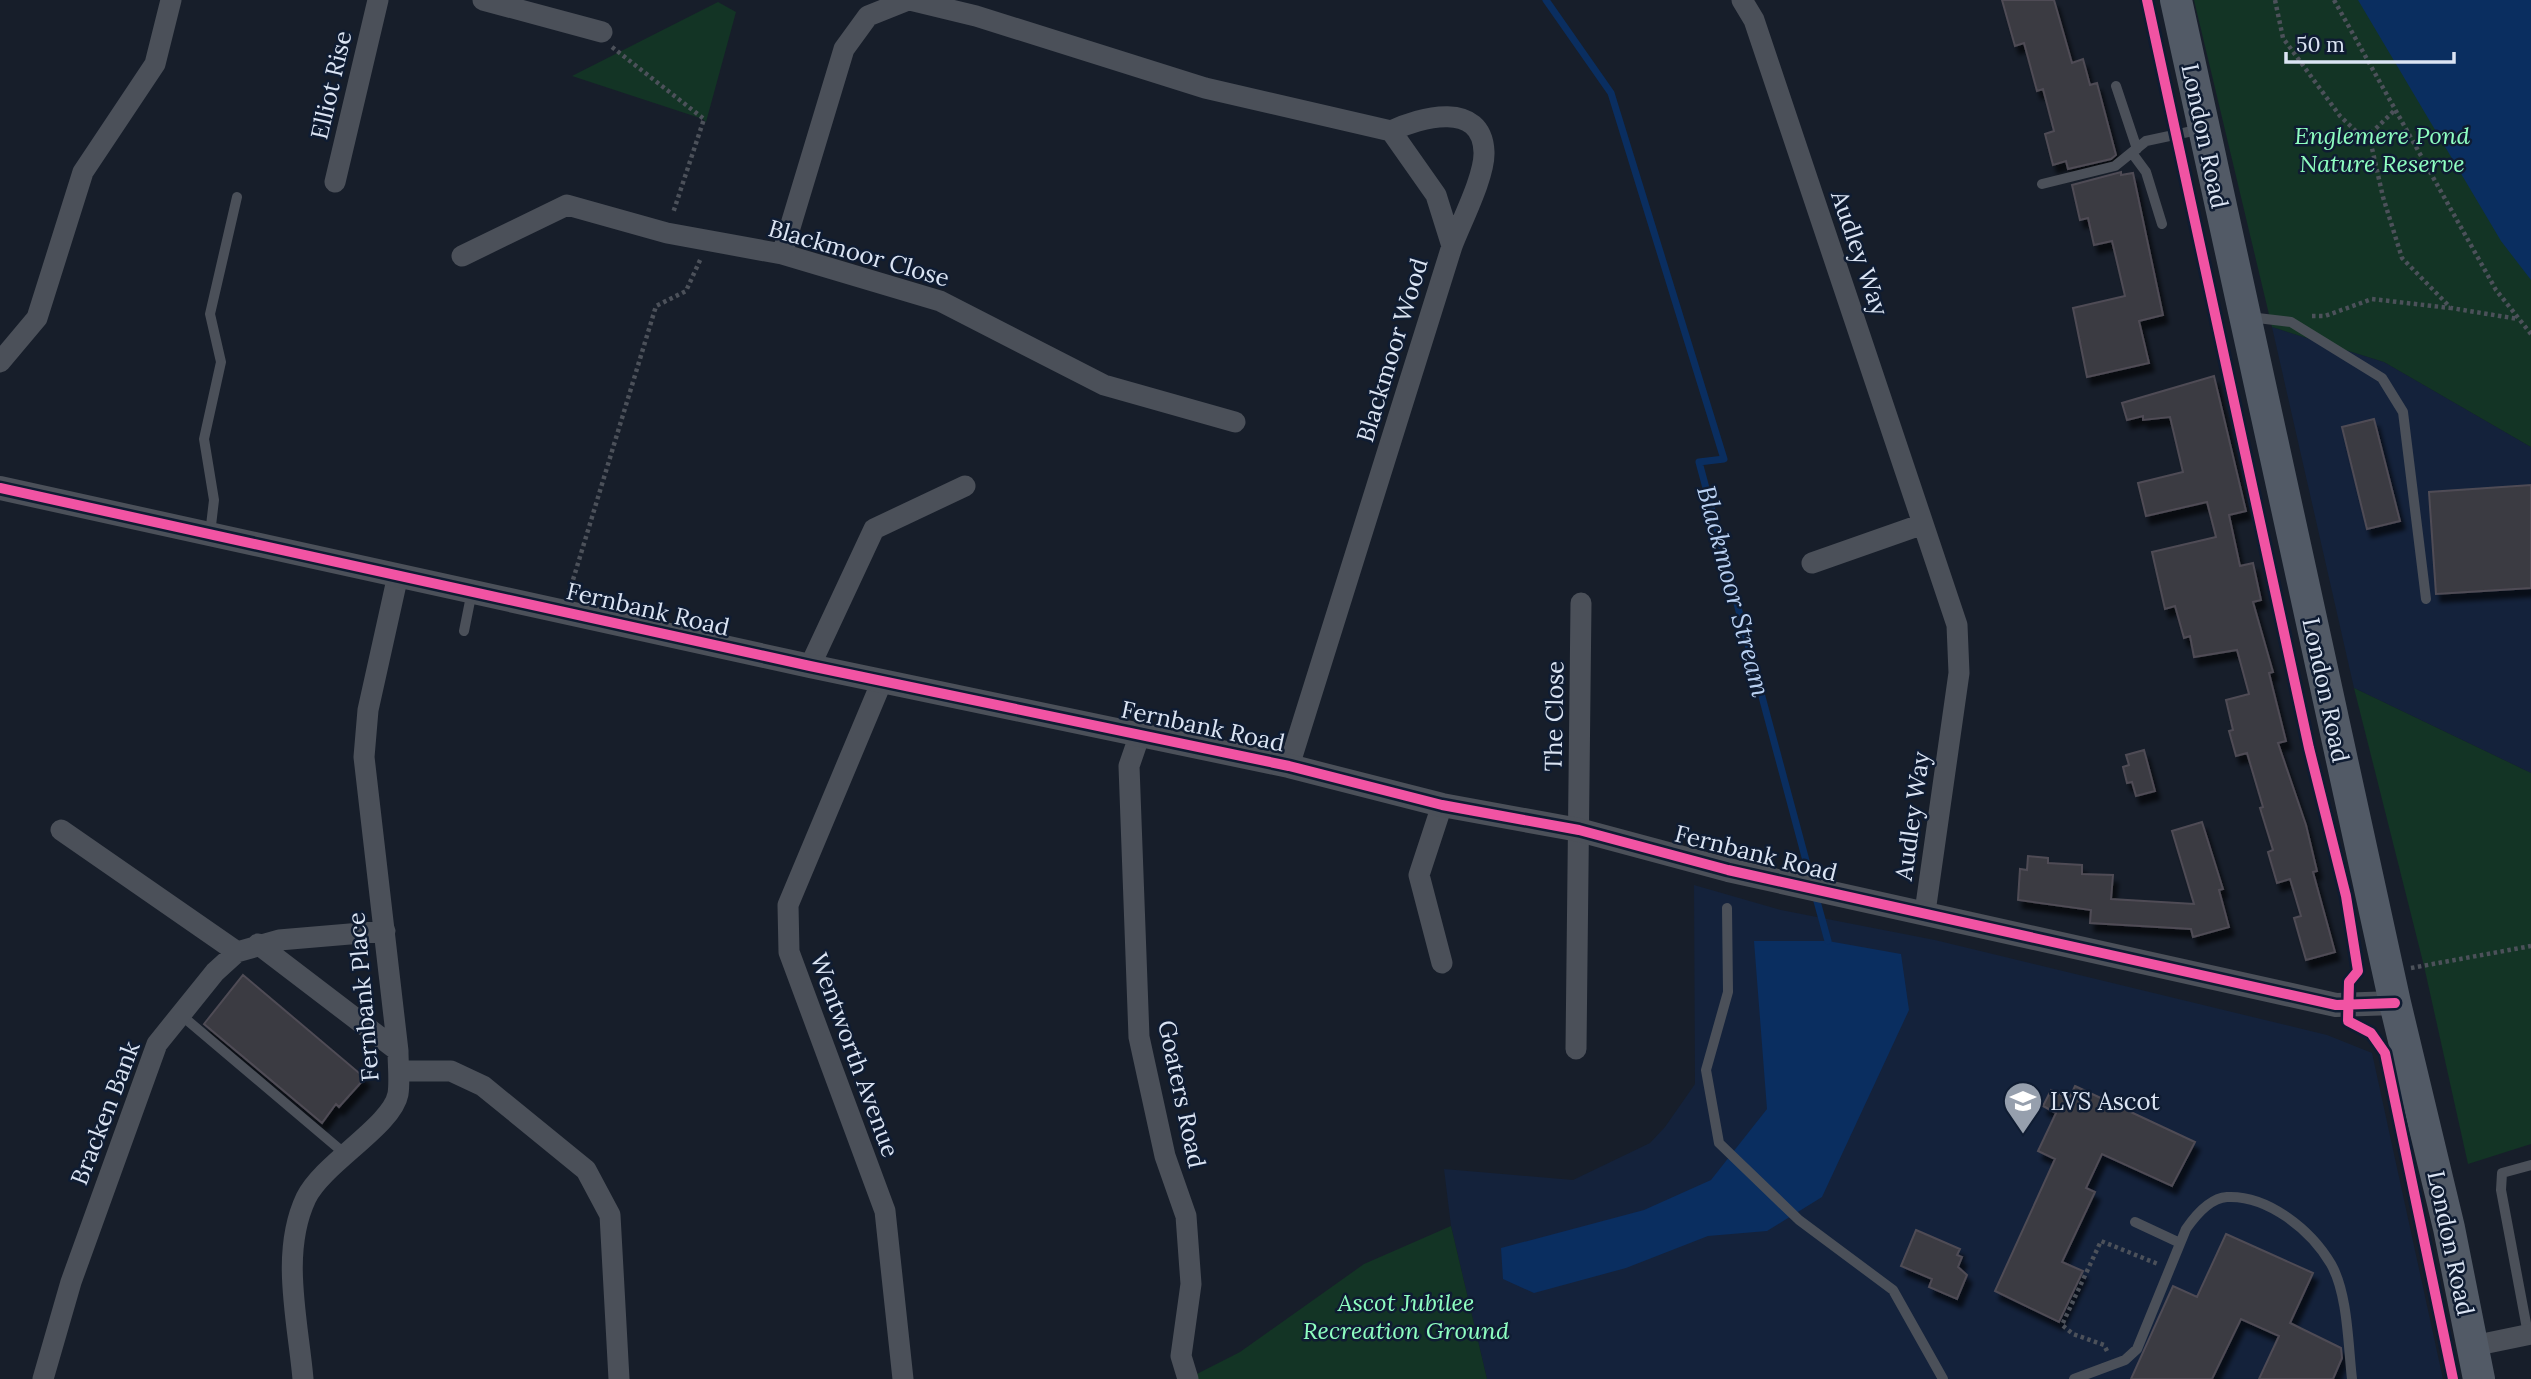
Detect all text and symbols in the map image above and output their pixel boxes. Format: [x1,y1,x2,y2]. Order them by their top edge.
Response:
scale bar [2286,21,2454,65]
street label: Elliot Rise [303,28,359,142]
text: 50 m [2296,31,2345,58]
street label: London Road [2175,61,2235,211]
park label: Englemere Pond Nature Reserve [2294,120,2471,179]
street label: Audley Way [1824,186,1896,320]
street label: Blackmoor Close [765,212,953,294]
street label: Blackmoor Wood [1349,254,1435,446]
water label: Blackmoor Stream [1690,482,1778,700]
street label: Fernbank Road [563,575,733,643]
street label: London Road [2296,615,2356,765]
street label: The Close [1538,660,1570,772]
street label: Fernbank Road [1118,694,1288,758]
street label: Audley Way [1887,749,1936,883]
street label: Fernbank Road [1671,818,1841,888]
street label: Fernbank Place [340,911,386,1083]
street label: Wentworth Avenue [804,949,906,1161]
street label: Goaters Road [1151,1017,1213,1171]
street label: Bracken Bank [63,1037,147,1189]
school or university icon: LVS Ascot [2002,1080,2044,1135]
place label: LVS Ascot [2050,1086,2161,1117]
street label: London Road [2421,1168,2481,1318]
park label: Ascot Jubilee Recreation Ground [1303,1287,1510,1346]

